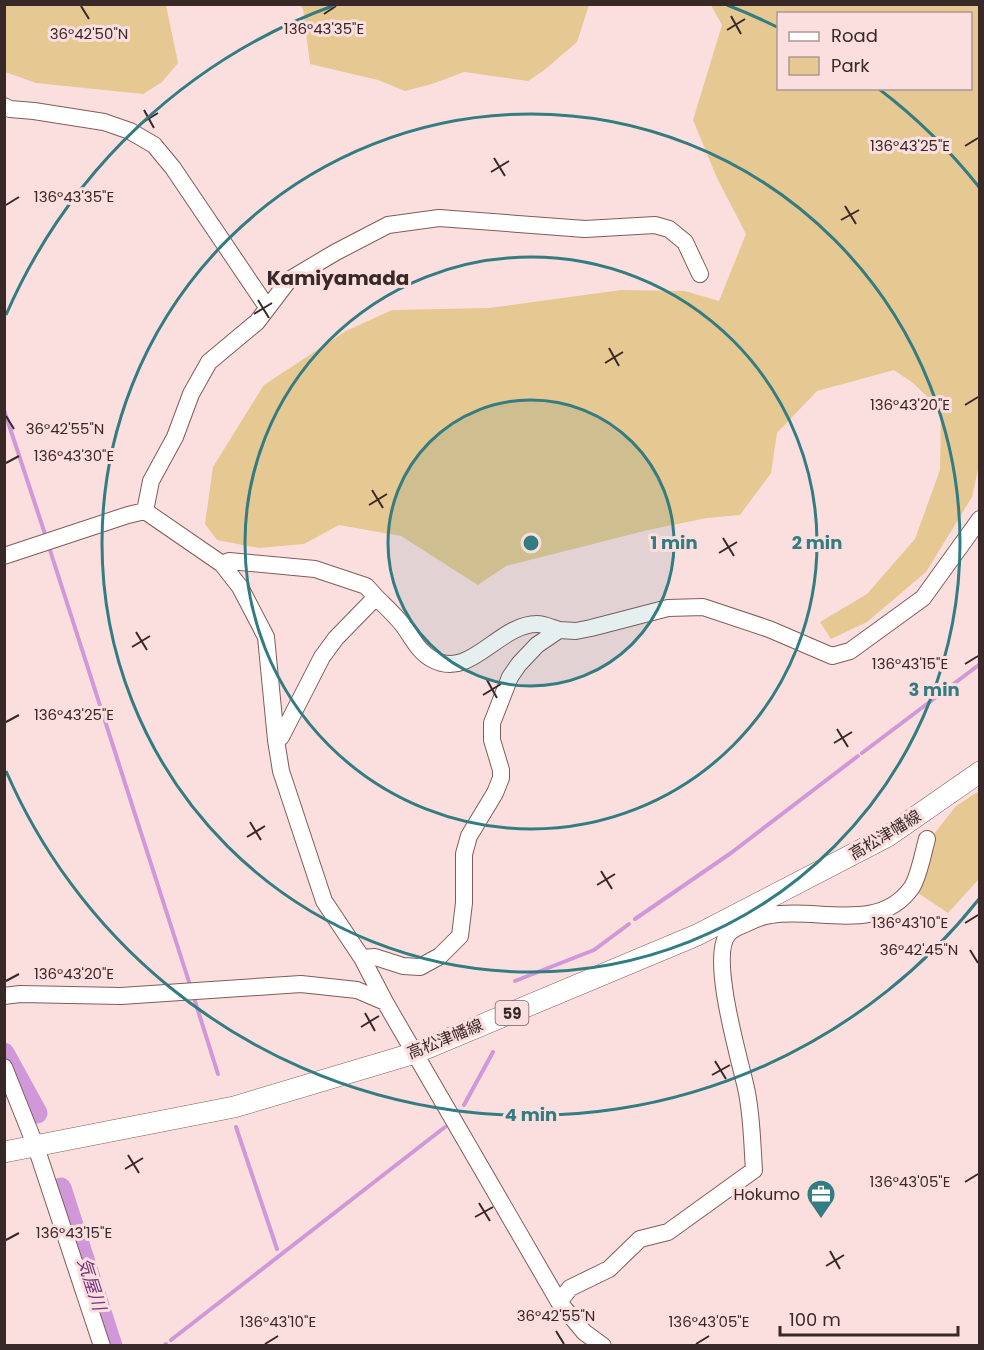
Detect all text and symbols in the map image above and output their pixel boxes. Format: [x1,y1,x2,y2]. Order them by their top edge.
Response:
legend [777,12,972,90]
text: 136°43'35"E [284,18,364,39]
text: 36°42'50"N [50,23,128,44]
text: Road [831,23,878,48]
text: Park [831,53,870,78]
text: 136°43'25"E [870,135,950,156]
text: 136°43'35"E [34,186,114,207]
district label: Kamiyamada [267,264,409,292]
text: 136°43'20"E [870,394,950,415]
text: 36°42'55"N [26,418,104,439]
text: 136°43'30"E [34,445,114,466]
text: 1 min [650,530,698,555]
text: 2 min [792,530,842,555]
centre of rings [521,533,541,553]
text: 136°43'15"E [872,653,948,674]
text: 3 min [908,677,960,702]
text: 136°43'25"E [34,704,114,725]
street label: 高松津幡線 [845,805,925,865]
text: 136°43'10"E [872,912,948,933]
text: 36°42'45"N [880,939,958,960]
text: 136°43'20"E [34,963,114,984]
road number: 59 [496,1001,528,1025]
street label: 高松津幡線 [404,1013,486,1065]
text: 4 min [505,1102,557,1127]
text: 136°43'05"E [870,1171,950,1192]
office icon: Hokumo [805,1178,837,1220]
place label: Hokumo [733,1183,800,1206]
text: 136°43'15"E [36,1222,112,1243]
water label: 気屋川 [72,1254,113,1315]
scale bar [780,1299,958,1337]
text: 36°42'55"N [517,1305,595,1326]
text: 100 m [789,1307,841,1332]
text: 136°43'10"E [240,1311,316,1332]
text: 136°43'05"E [669,1311,749,1332]

